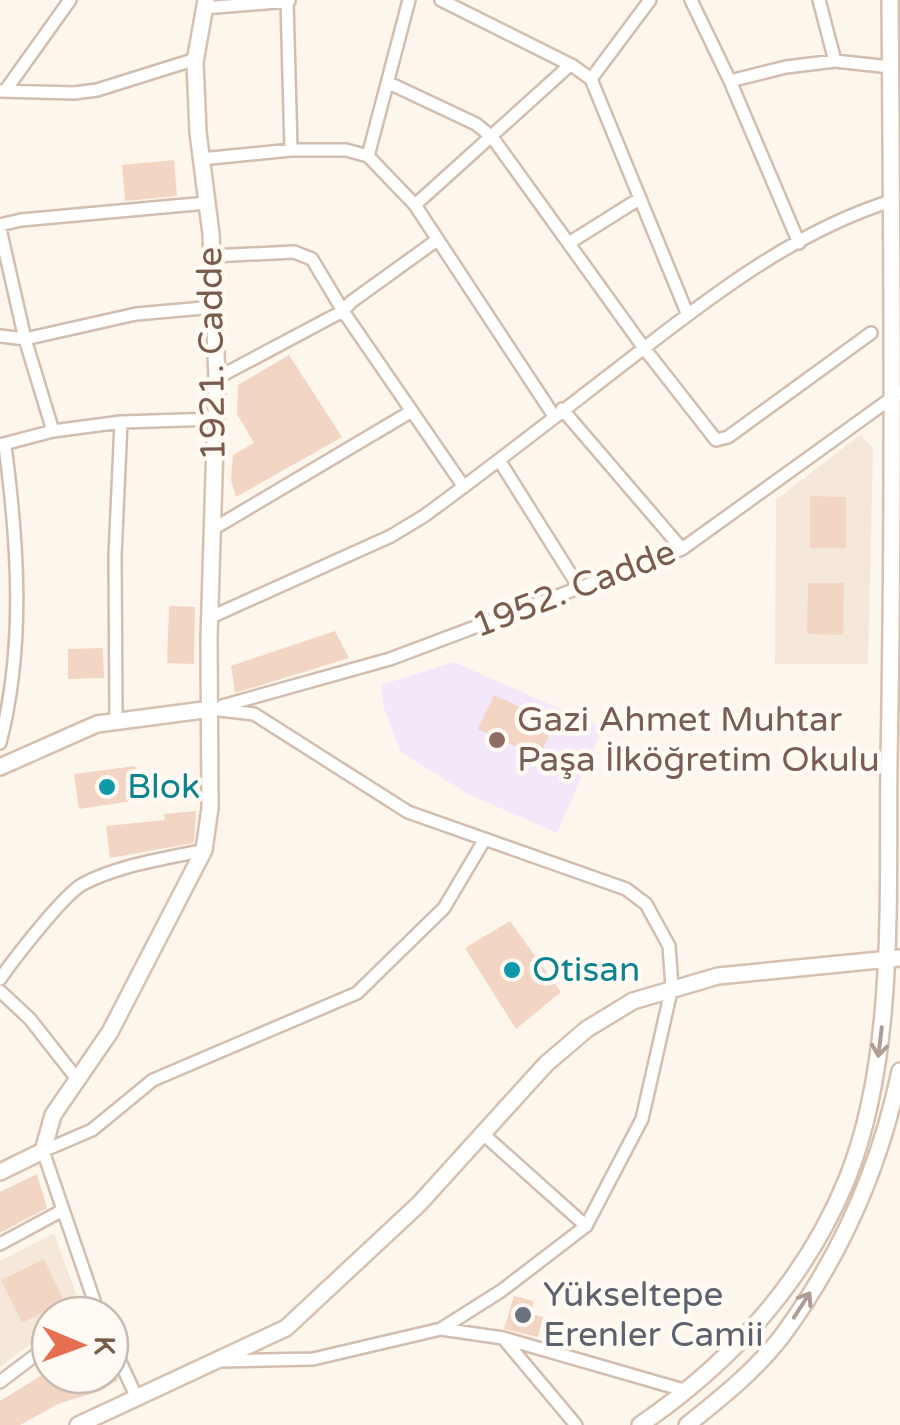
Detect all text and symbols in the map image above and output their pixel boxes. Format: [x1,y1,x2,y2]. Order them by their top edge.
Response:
street label: 1921. Cadde [189,247,235,461]
street label: 1952. Cadde [467,531,681,647]
place label: Gazi Ahmet Muhtar Paşa İlköğretim Okulu [517,699,880,781]
marker: Gazi Ahmet Muhtar Paşa İlköğretim Okulu [486,729,508,751]
place label: Blok [127,766,200,808]
marker: Blok [96,776,118,798]
place label: Otisan [532,949,640,991]
marker: Otisan [501,959,523,981]
one-way arrow [870,1026,889,1058]
place label: Yükseltepe Erenler Camii [543,1274,764,1356]
one-way arrow [792,1291,813,1320]
north arrow [30,1295,130,1395]
marker: Yükseltepe Erenler Camii [512,1304,534,1326]
text: K [87,1336,121,1355]

